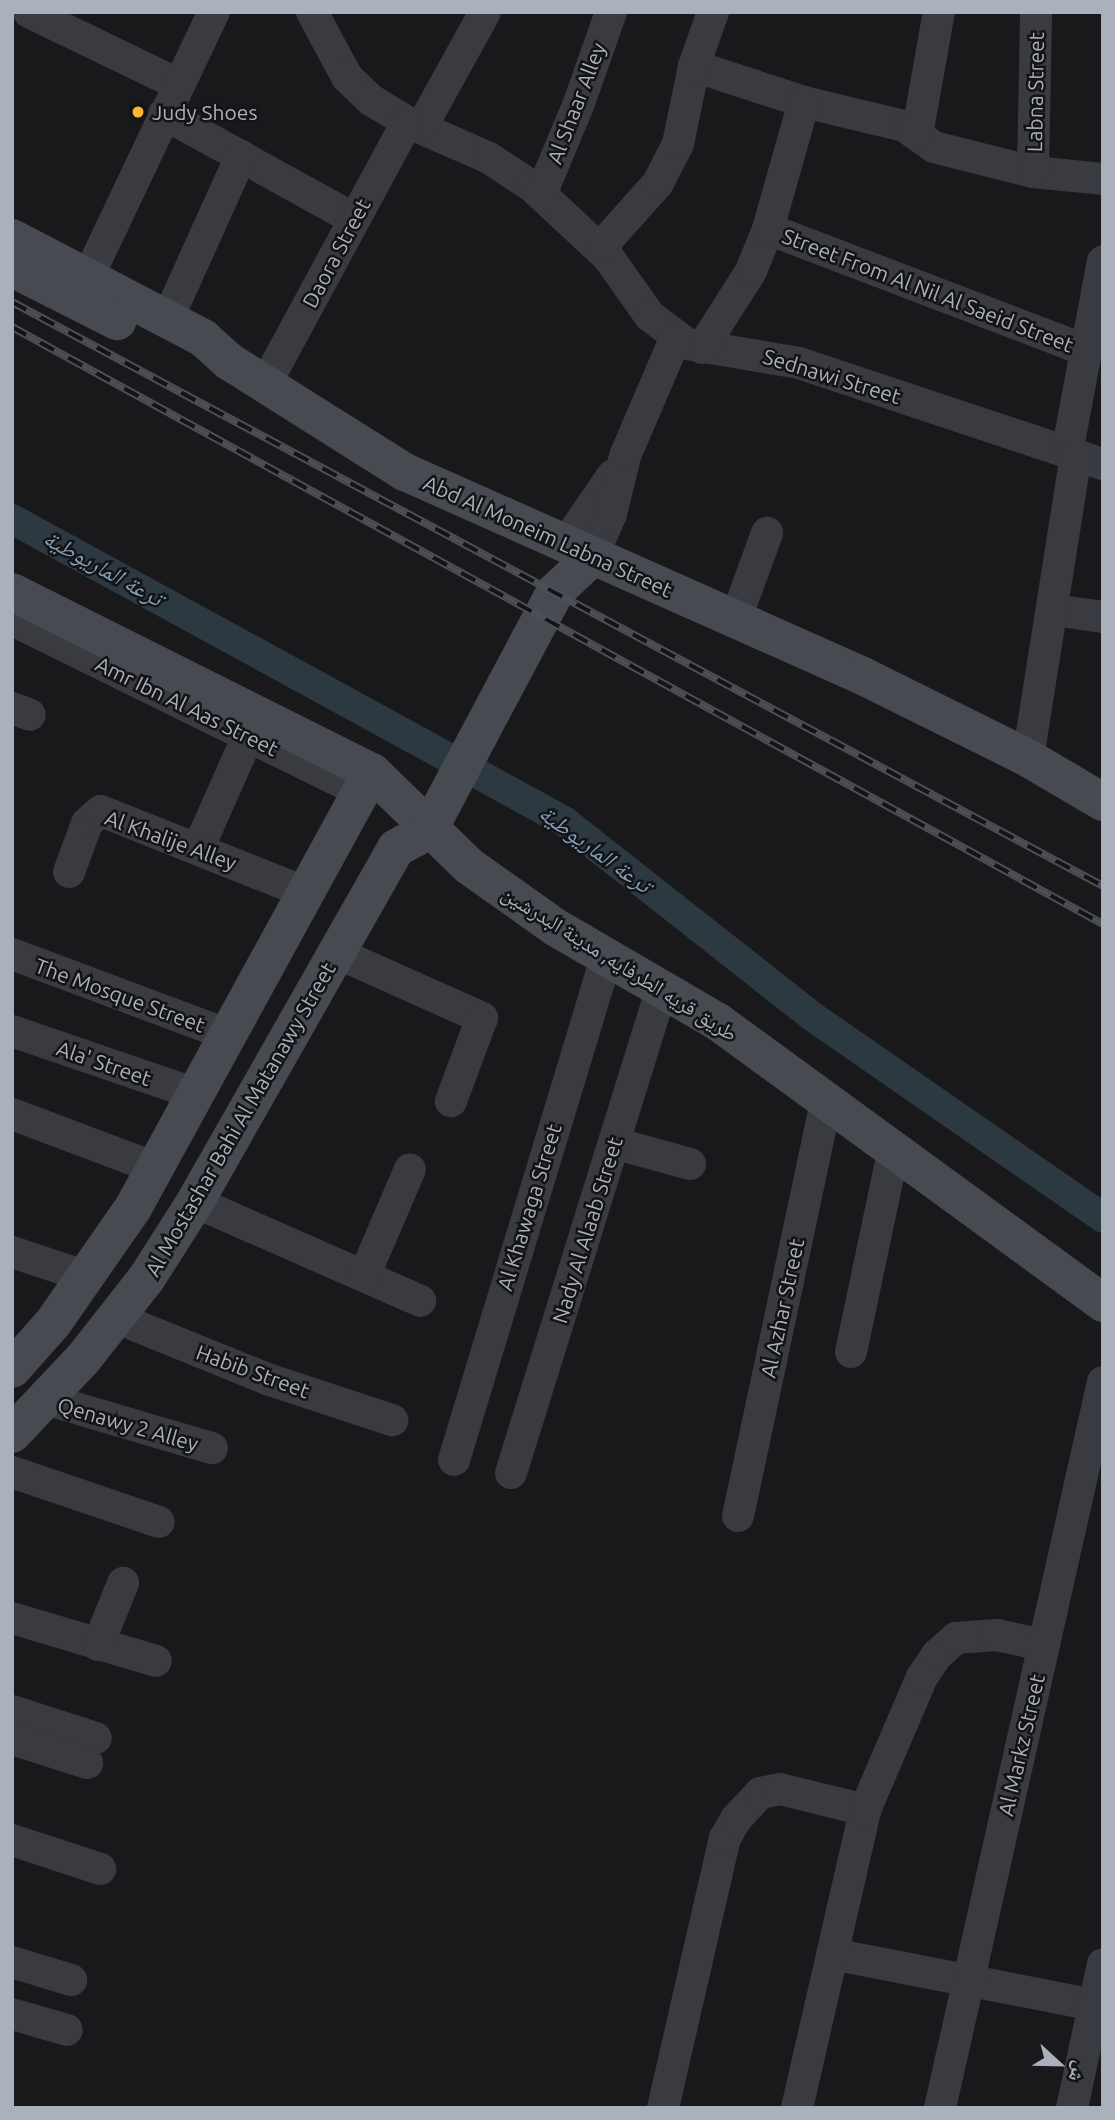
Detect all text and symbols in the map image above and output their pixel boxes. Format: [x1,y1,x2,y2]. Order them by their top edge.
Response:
street label: Labna Street [1021,32,1049,152]
street label: Al Shaar Alley [541,39,611,167]
place label: Judy Shoes [152,99,258,125]
marker: Judy Shoes [130,104,146,120]
street label: Daora Street [297,194,375,312]
street label: Street From Al Nil Al Saeid Street [779,223,1077,357]
street label: Sednawi Street [760,343,904,409]
street label: Abd Al Moneim Labna Street [420,470,676,602]
water label: ترعة الماريوطية [39,524,167,612]
street label: Amr Ibn Al Aas Street [92,651,282,761]
water label: ترعة الماريوطية [534,799,656,899]
street label: Al Khalije Alley [102,805,240,875]
street label: طريق قريه الطرفايه, مدينة البدرشين [498,880,742,1046]
street label: The Mosque Street [32,953,208,1037]
street label: Al Mostashar Bahi Al Matanawy Street [140,958,340,1280]
street label: Ala' Street [53,1035,155,1091]
street label: Al Khawaga Street [492,1121,566,1293]
street label: Nady Al Alaab Street [547,1134,627,1326]
street label: Al Azhar Street [755,1236,809,1380]
street label: Habib Street [193,1339,313,1403]
street label: Qenawy 2 Alley [55,1392,201,1456]
street label: Al Markz Street [992,1672,1050,1818]
north arrow [1024,2029,1094,2099]
text: ش [1064,2058,1092,2085]

